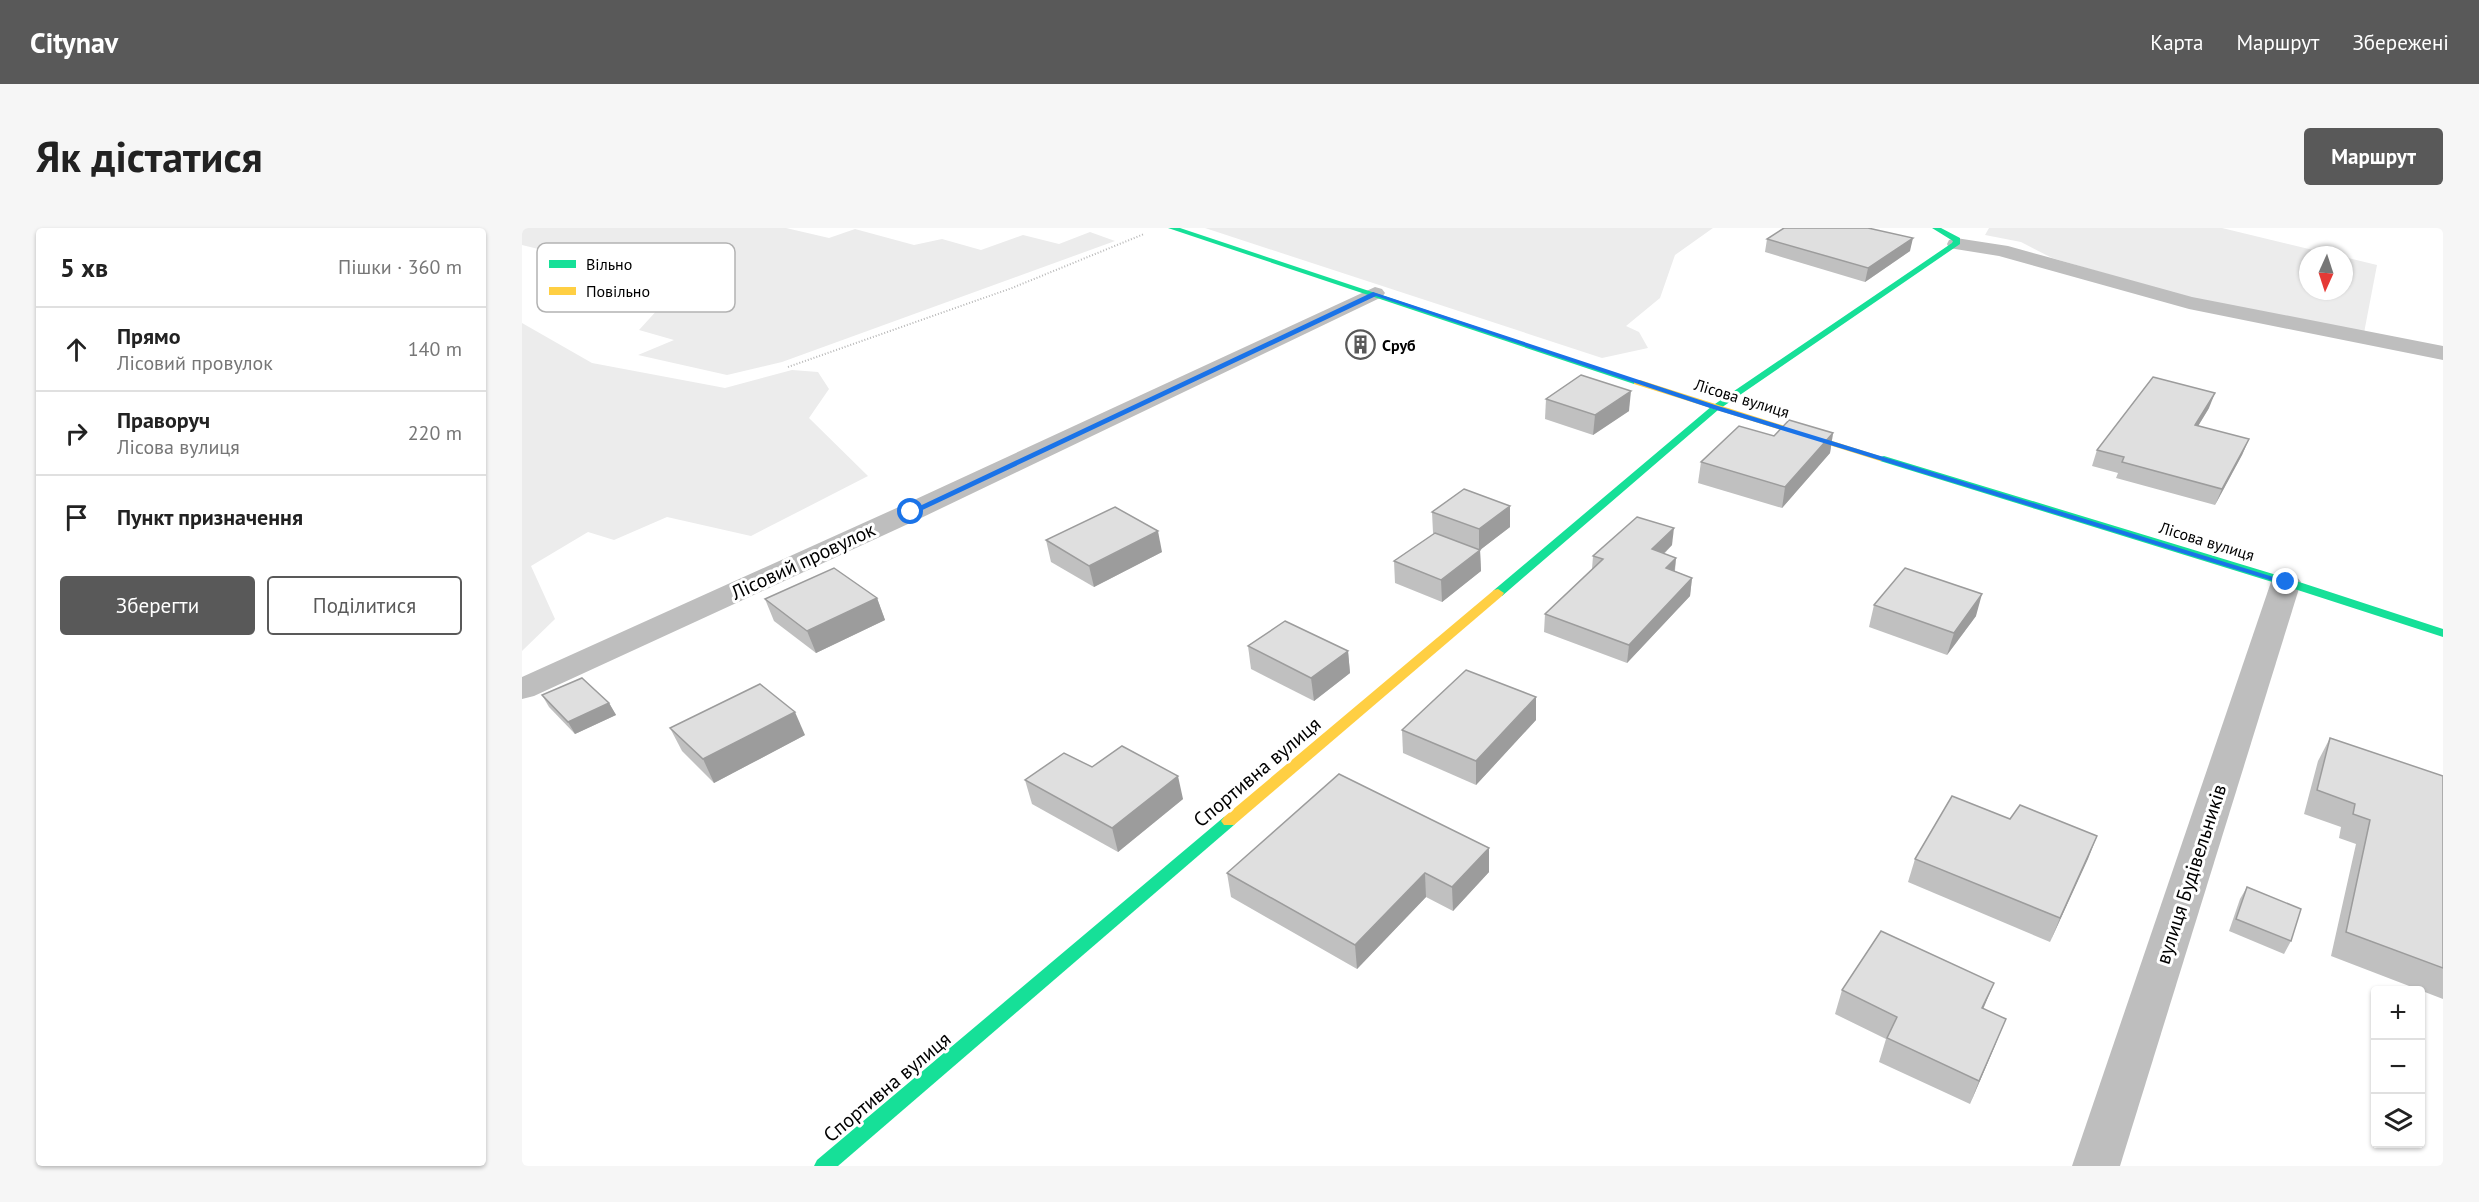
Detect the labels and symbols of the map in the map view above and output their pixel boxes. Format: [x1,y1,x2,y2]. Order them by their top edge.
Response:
legend [537,243,735,312]
north arrow [2299,246,2353,300]
text: Вільно [586,254,632,274]
text: Повільно [586,281,650,301]
building icon: Сруб [1345,329,1377,361]
place label: Сруб [1382,335,1416,355]
street label: Лісова вулиця [1691,374,1792,422]
route start [897,498,923,524]
street label: Лісовий провулок [726,516,880,606]
street label: Лісова вулиця [2156,517,2257,565]
route end [2272,568,2298,594]
street label: Спортивна вулиця [1188,711,1326,833]
street label: вулиця Будівельників [2150,781,2232,967]
street label: Спортивна вулиця [818,1026,956,1148]

